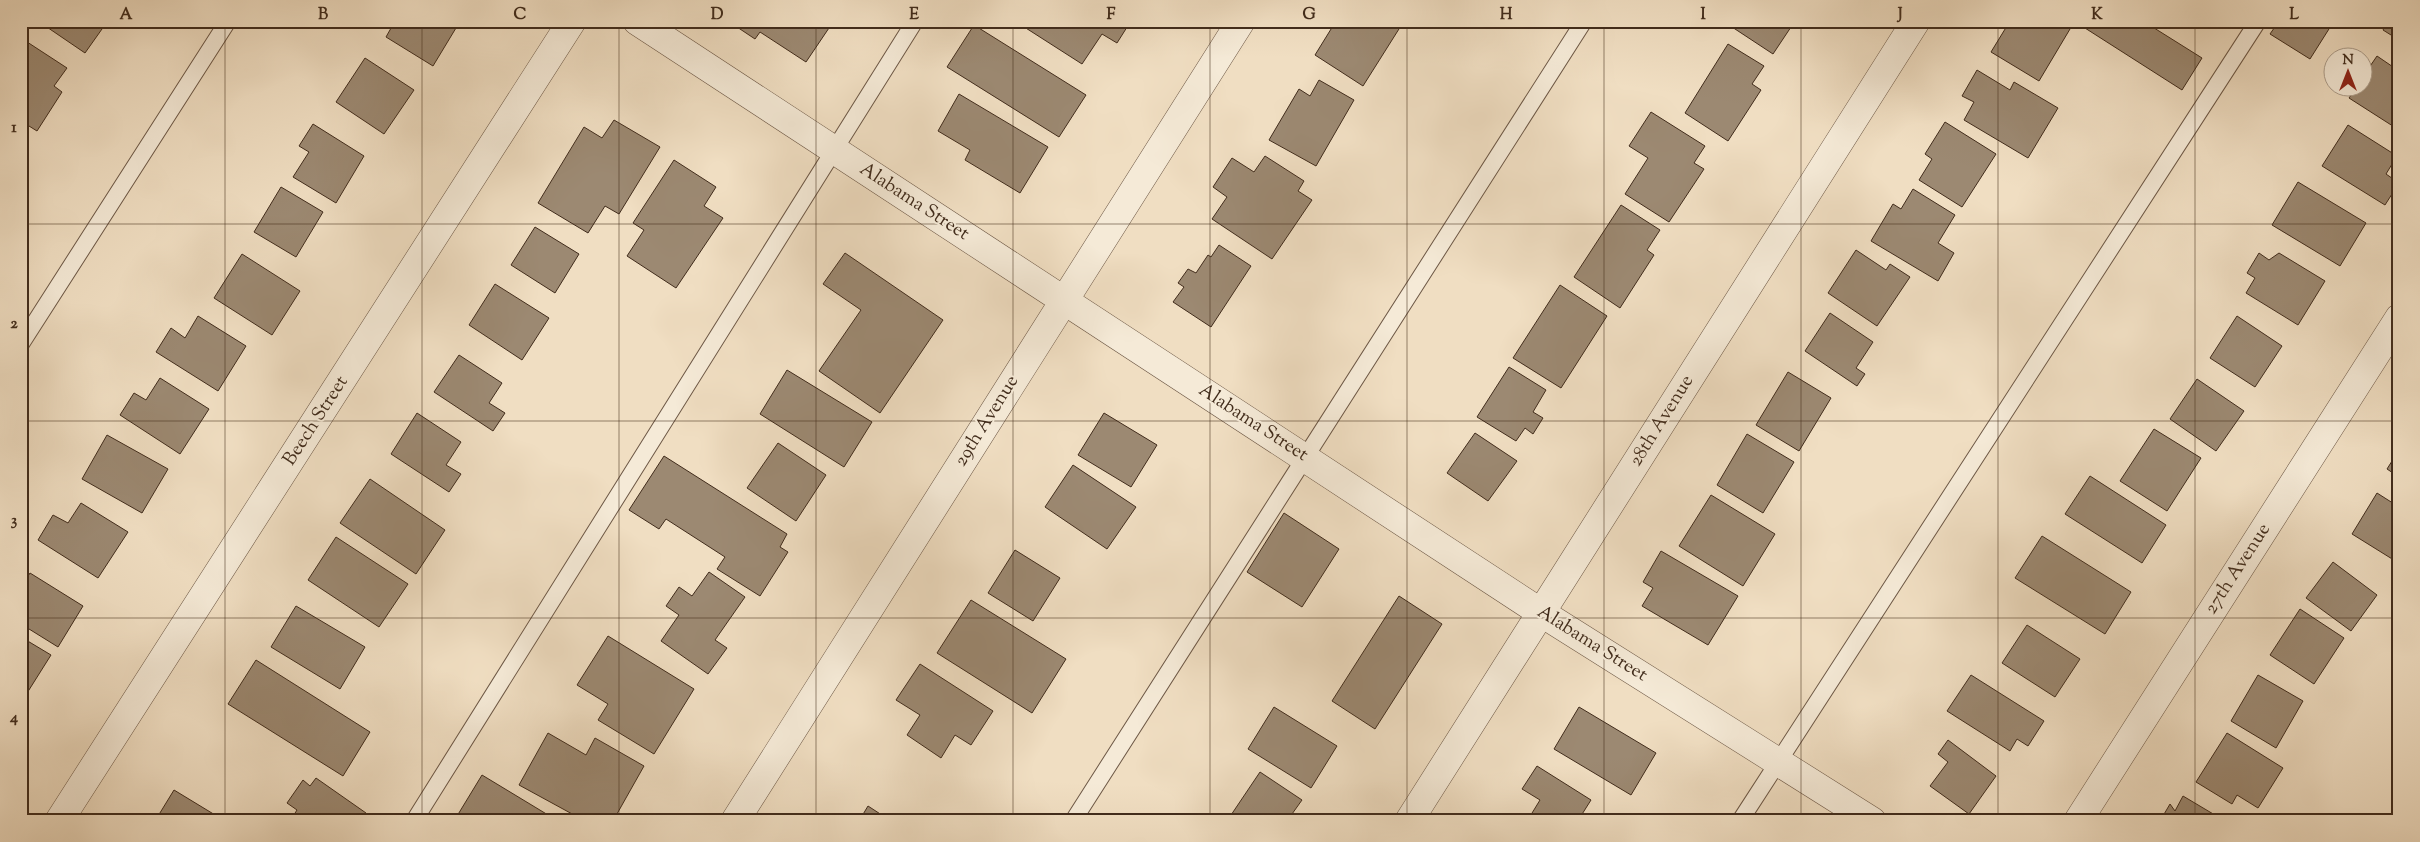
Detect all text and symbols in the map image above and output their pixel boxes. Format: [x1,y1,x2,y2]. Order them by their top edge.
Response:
text: A [120,4,133,27]
text: B [318,4,328,27]
text: C [514,4,527,27]
text: D [711,4,724,27]
text: E [909,4,919,27]
text: F [1107,4,1116,27]
text: G [1302,4,1316,27]
text: H [1500,4,1513,27]
text: I [1700,4,1706,27]
text: J [1896,4,1903,27]
text: K [2091,4,2103,27]
text: L [2289,4,2299,27]
north arrow [2322,48,2372,98]
text: N [2342,51,2354,71]
text: 1 [11,117,17,140]
street label: Alabama Street [854,156,975,248]
text: 2 [10,313,18,336]
street label: Beech Street [277,370,355,471]
street label: 29th Avenue [948,370,1026,472]
street label: 28th Avenue [1623,370,1701,472]
street label: Alabama Street [1193,377,1314,469]
text: 3 [11,510,18,533]
street label: 27th Avenue [2198,518,2278,620]
street label: Alabama Street [1531,599,1653,689]
text: 4 [9,707,18,730]

